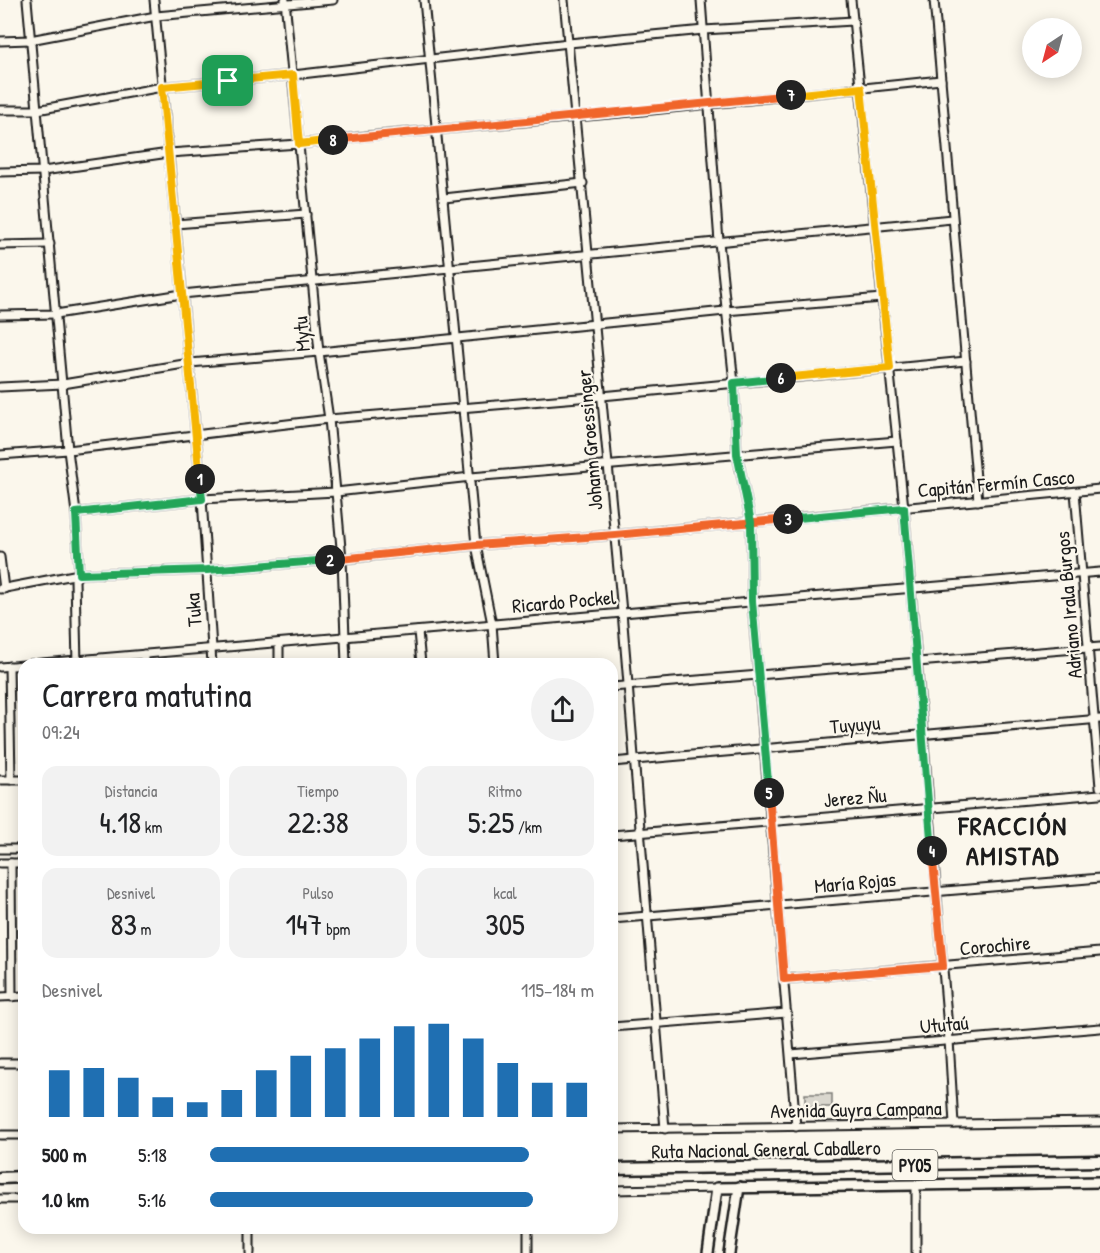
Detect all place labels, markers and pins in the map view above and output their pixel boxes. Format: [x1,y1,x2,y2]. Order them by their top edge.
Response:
pin [202,55,253,106]
pin: 7 [776,80,806,110]
pin: 8 [318,125,348,155]
pin: 6 [766,363,796,393]
pin: 1 [185,464,215,494]
pin: 3 [773,504,803,534]
pin: 2 [315,545,345,575]
pin: 5 [754,778,784,808]
pin: 4 [917,836,947,866]

